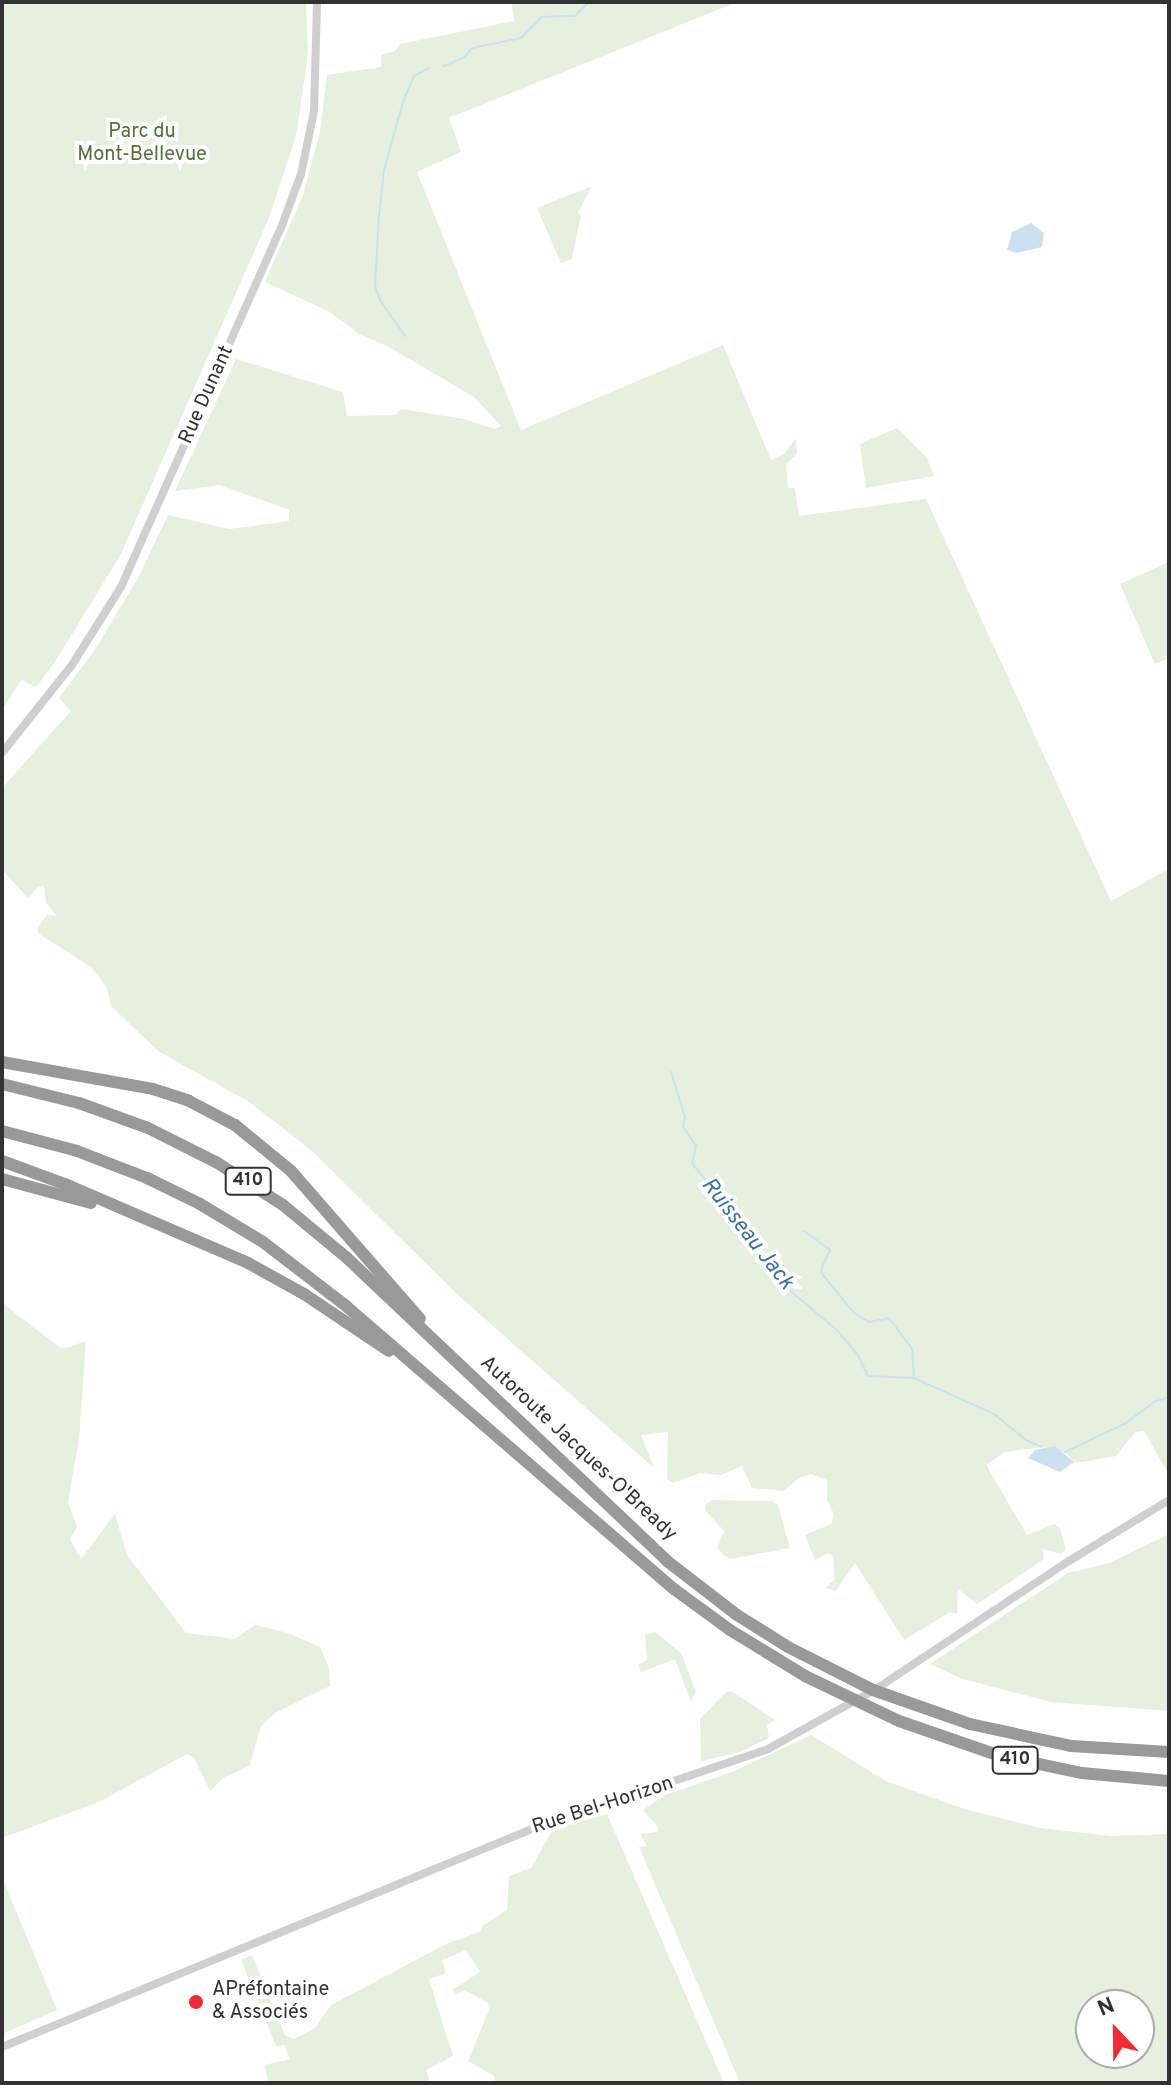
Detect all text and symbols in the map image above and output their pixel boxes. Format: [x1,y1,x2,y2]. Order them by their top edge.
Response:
park label: Parc du Mont-Bellevue [77,121,207,168]
street label: Rue Dunant [175,342,239,448]
road number: 410 [224,1167,272,1195]
water label: Ruisseau Jack [695,1173,799,1295]
street label: Autoroute Jacques-O'Bready [475,1351,681,1547]
road number: 410 [991,1746,1039,1774]
street label: Rue Bel-Horizon [530,1772,676,1840]
place label: APréfontaine & Associés [212,1978,329,2025]
north arrow [1075,1989,1155,2069]
marker: APréfontaine & Associés [187,1993,205,2011]
text: N [1094,1993,1119,2024]

